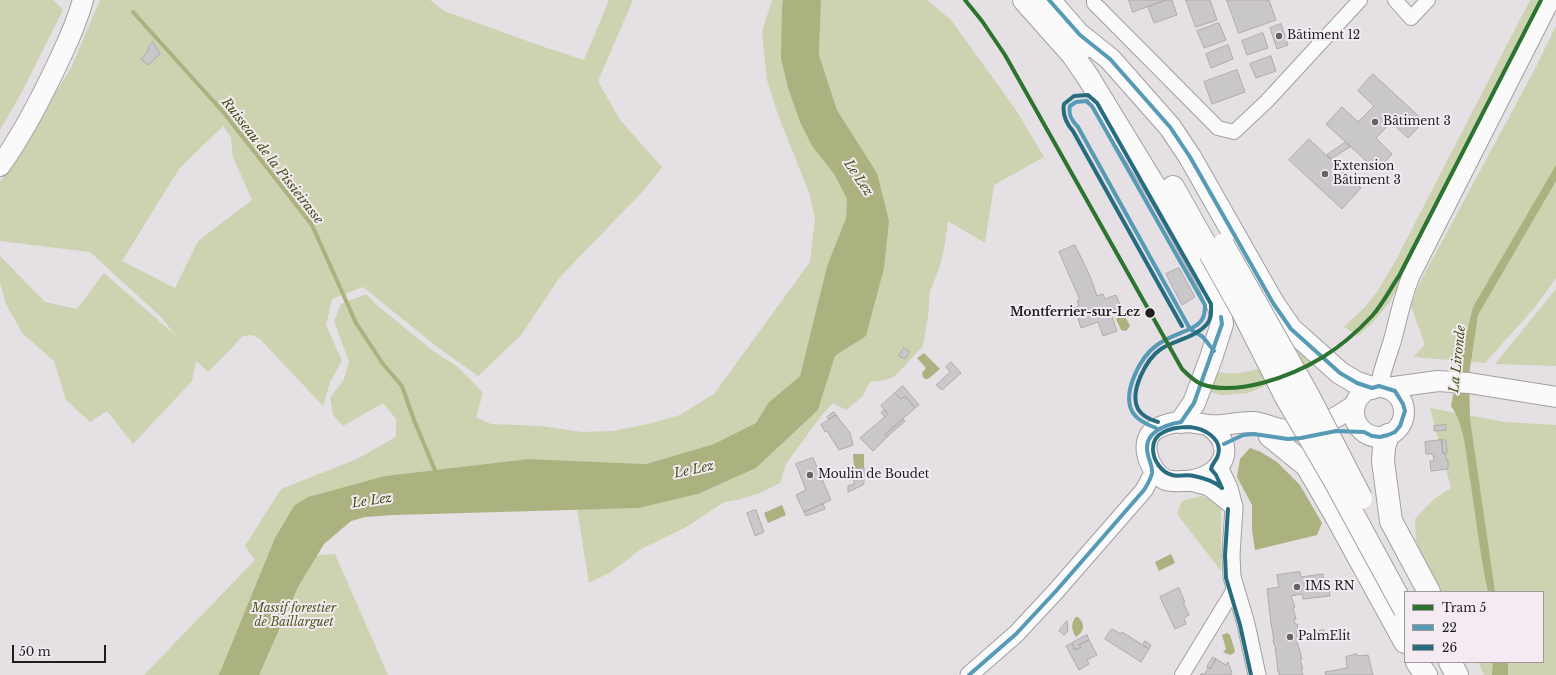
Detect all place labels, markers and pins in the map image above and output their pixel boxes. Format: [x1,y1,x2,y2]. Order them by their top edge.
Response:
place label: Bâtiment 12 [1287,29,1360,43]
marker: Bâtiment 12 [1274,31,1284,41]
place label: Bâtiment 3 [1383,115,1451,129]
marker: Bâtiment 3 [1370,117,1380,127]
place label: Extension Bâtiment 3 [1333,160,1401,188]
marker: Extension Bâtiment 3 [1320,169,1330,179]
place label: Montferrier-sur-Lez [1010,306,1140,320]
marker: Montferrier-sur-Lez [1143,306,1157,320]
place label: Moulin de Boudet [818,468,929,482]
marker: Moulin de Boudet [805,470,815,480]
place label: IMS RN [1305,580,1355,594]
marker: IMS RN [1292,582,1302,592]
place label: PalmElit [1298,630,1351,644]
marker: PalmElit [1285,632,1295,642]

